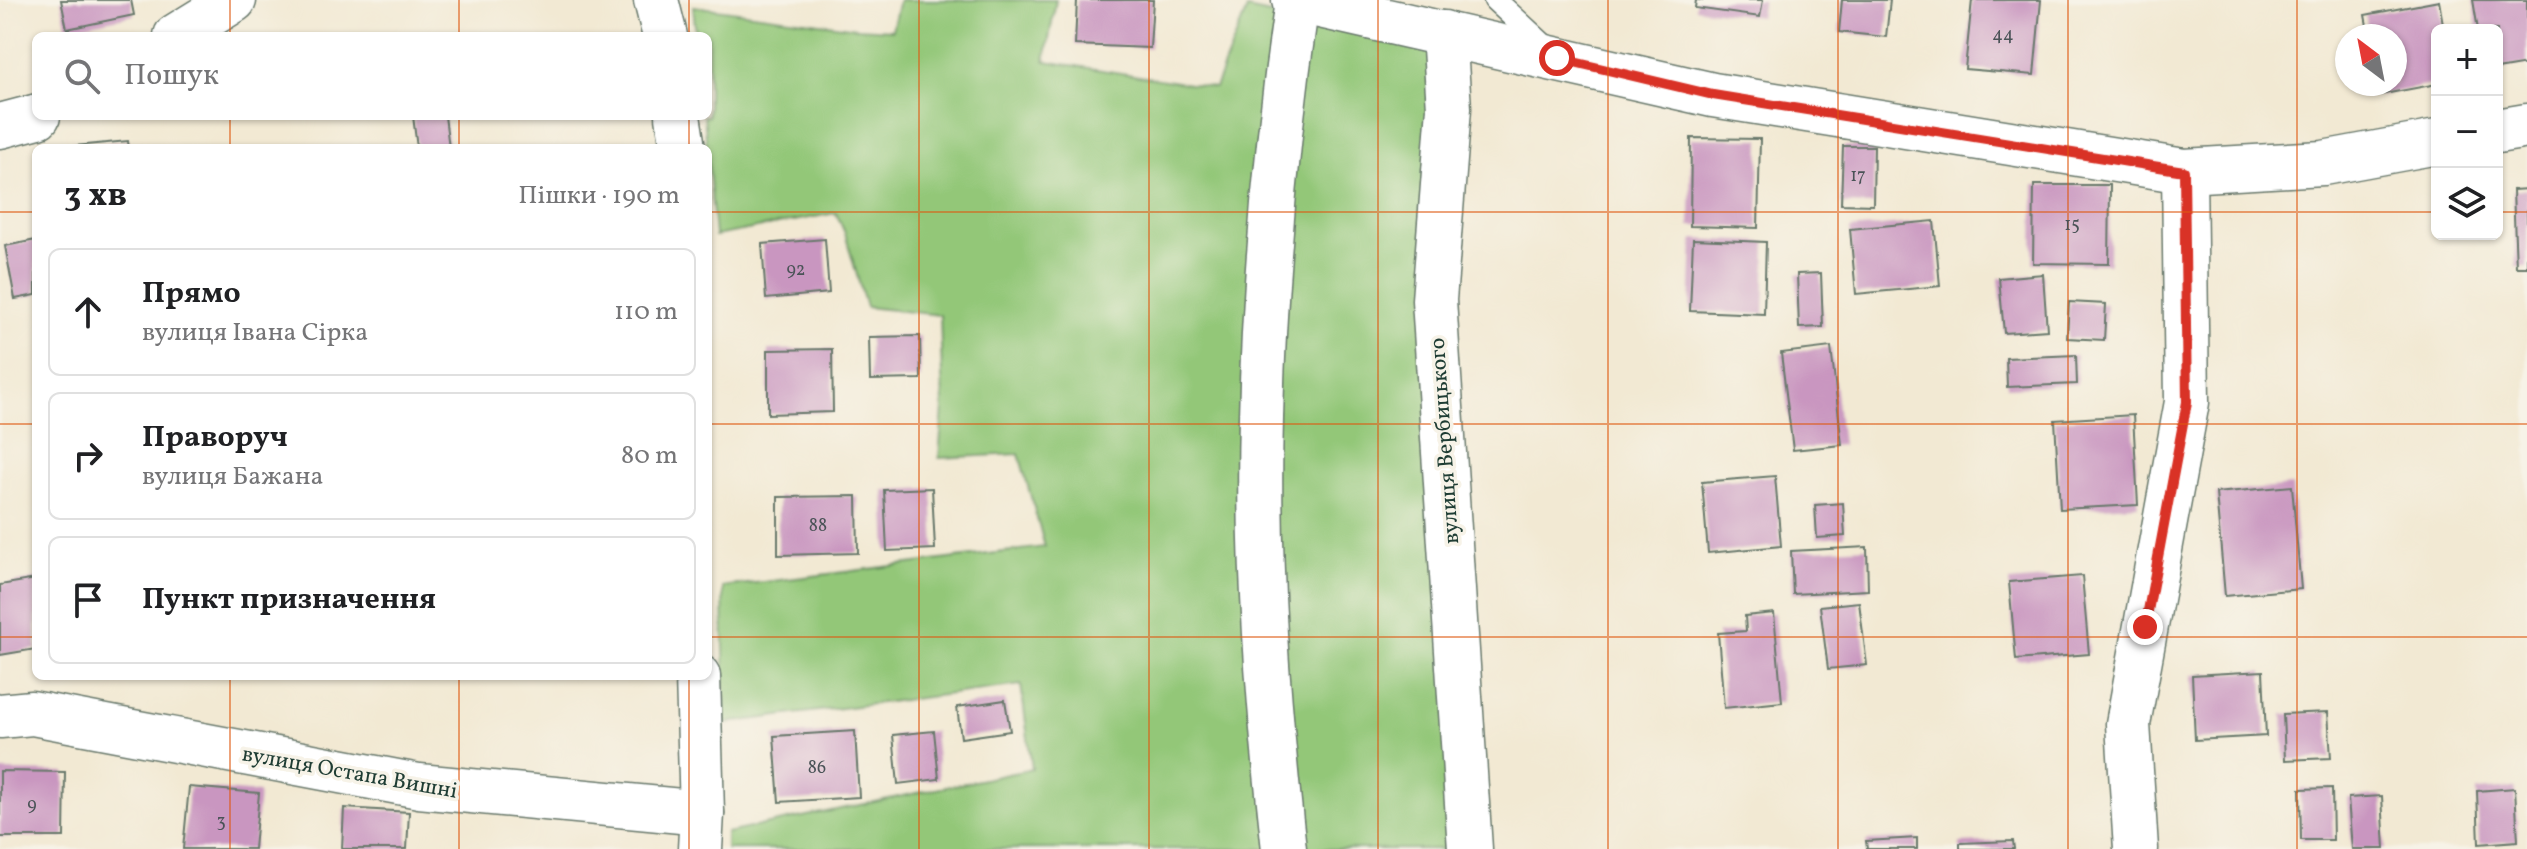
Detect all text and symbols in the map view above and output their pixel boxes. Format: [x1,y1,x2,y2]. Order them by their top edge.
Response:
house number: 44 [1992,23,2014,48]
north arrow [2335,24,2407,96]
map controls [2431,24,2503,240]
button: + [2431,24,2503,96]
search box [32,32,712,120]
route start [1539,40,1575,76]
icon: search [60,54,104,98]
text: Пошук [124,55,219,97]
button: − [2431,96,2503,168]
house number: 17 [1850,164,1866,189]
button: layers [2431,168,2503,240]
text: 3 хв [64,173,127,220]
text: Пішки · 190 m [518,178,680,214]
house number: 15 [2064,213,2080,238]
house number: 92 [786,258,806,283]
text: Прямо [142,273,241,315]
icon: ahead [66,290,110,334]
text: 110 m [614,294,678,330]
text: вулиця Івана Сірка [142,315,368,351]
street label: вулиця Вербицького [1423,337,1468,545]
text: Праворуч [142,417,288,459]
icon: right [66,434,110,478]
text: 80 m [621,438,678,474]
text: вулиця Бажана [142,459,323,495]
house number: 88 [809,514,827,539]
icon: arrive [66,578,110,622]
text: Пункт призначення [142,579,436,621]
route end [2127,609,2163,645]
street label: вулиця Остапа Вишні [240,739,460,808]
house number: 86 [808,756,826,781]
house number: 9 [27,793,37,818]
house number: 3 [216,810,226,835]

